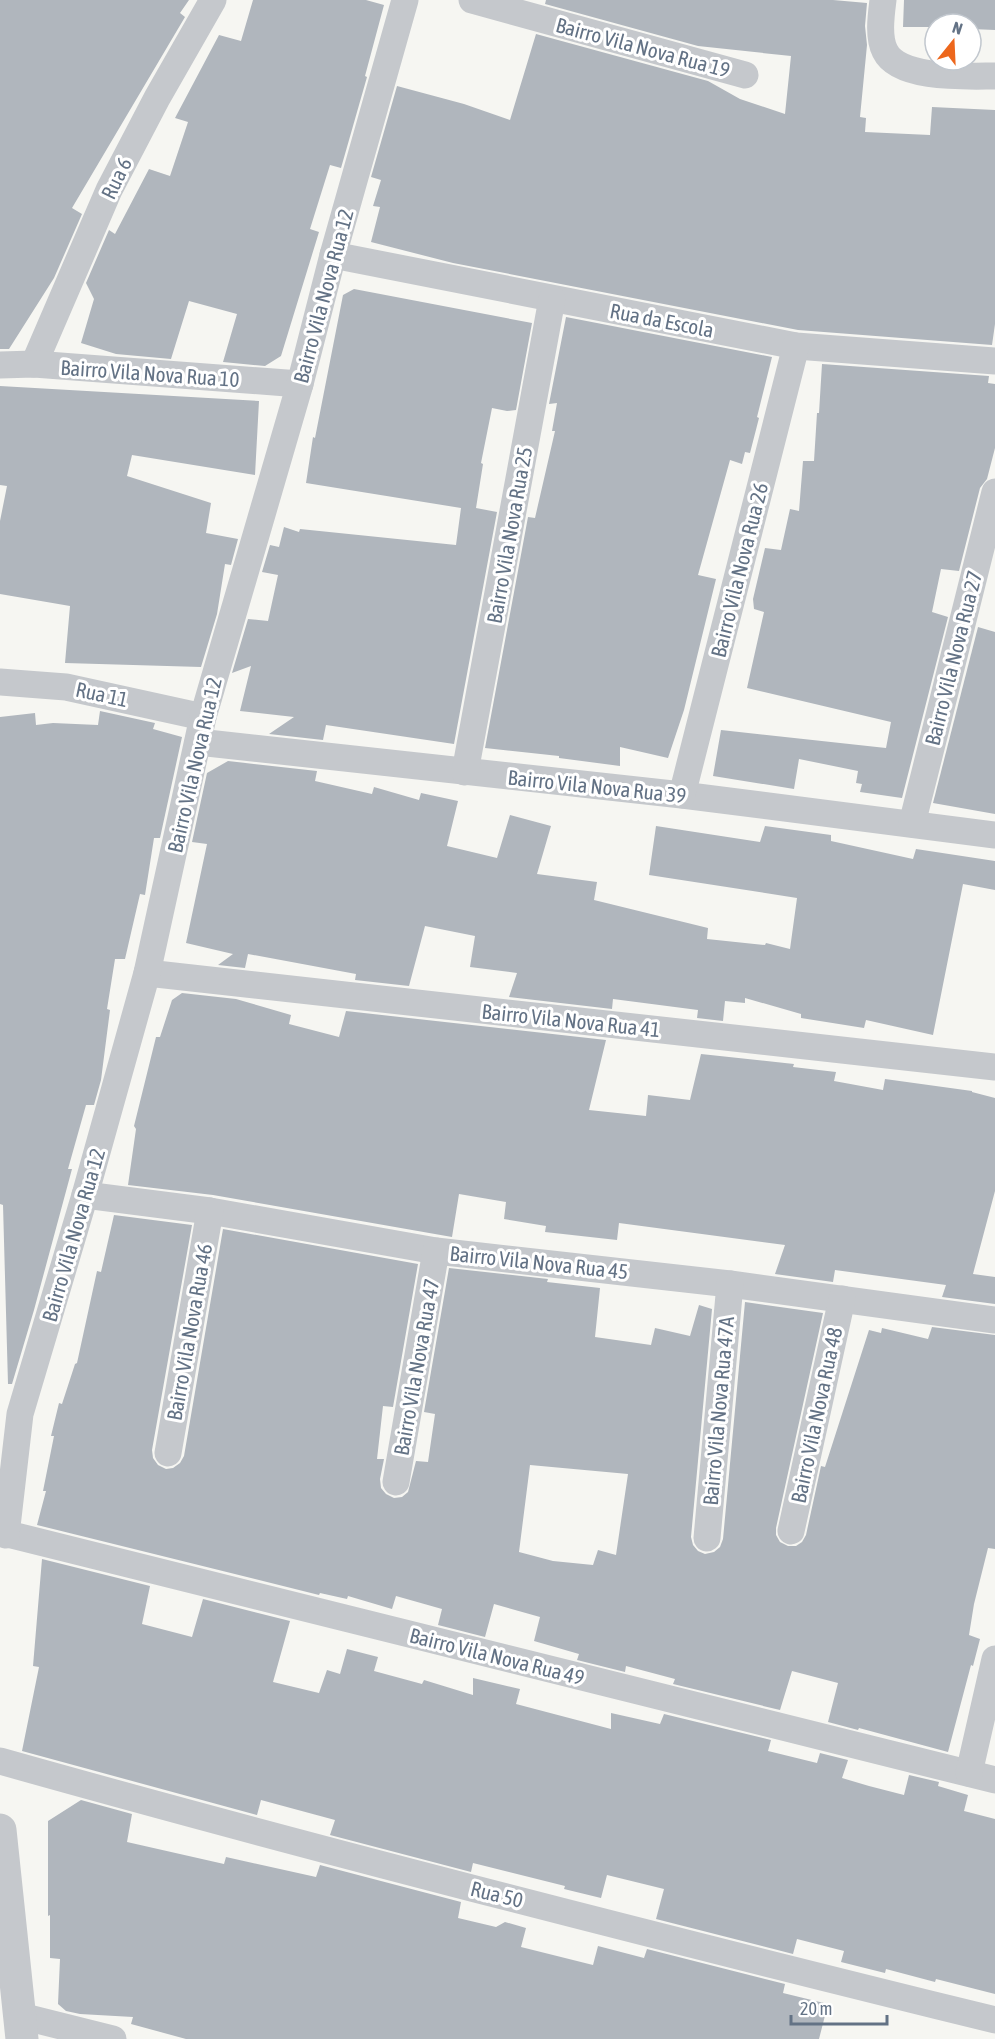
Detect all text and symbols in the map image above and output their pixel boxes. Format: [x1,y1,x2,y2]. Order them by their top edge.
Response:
street label: Bairro Vila Nova Rua 19 [553,12,733,82]
north arrow [923,12,983,72]
text: N [950,18,965,38]
street label: Rua 6 [96,153,136,203]
street label: Bairro Vila Nova Rua 12 [288,206,358,386]
street label: Rua da Escola [608,298,716,342]
street label: Bairro Vila Nova Rua 10 [60,355,240,391]
street label: Bairro Vila Nova Rua 25 [482,445,536,625]
street label: Bairro Vila Nova Rua 26 [706,480,772,660]
street label: Bairro Vila Nova Rua 27 [920,568,986,748]
street label: Bairro Vila Nova Rua 12 [162,675,226,855]
street label: Rua 11 [74,677,130,711]
street label: Bairro Vila Nova Rua 39 [507,765,687,807]
street label: Bairro Vila Nova Rua 41 [481,999,661,1041]
street label: Bairro Vila Nova Rua 12 [37,1146,109,1324]
street label: Bairro Vila Nova Rua 45 [449,1241,629,1283]
street label: Bairro Vila Nova Rua 46 [162,1242,216,1422]
street label: Bairro Vila Nova Rua 47 [389,1277,443,1457]
street label: Bairro Vila Nova Rua 47A [698,1315,738,1506]
street label: Bairro Vila Nova Rua 48 [786,1325,846,1505]
street label: Bairro Vila Nova Rua 49 [407,1623,587,1689]
street label: Rua 50 [468,1876,526,1912]
scale bar [791,1988,887,2026]
text: 20 m [800,1998,832,2019]

